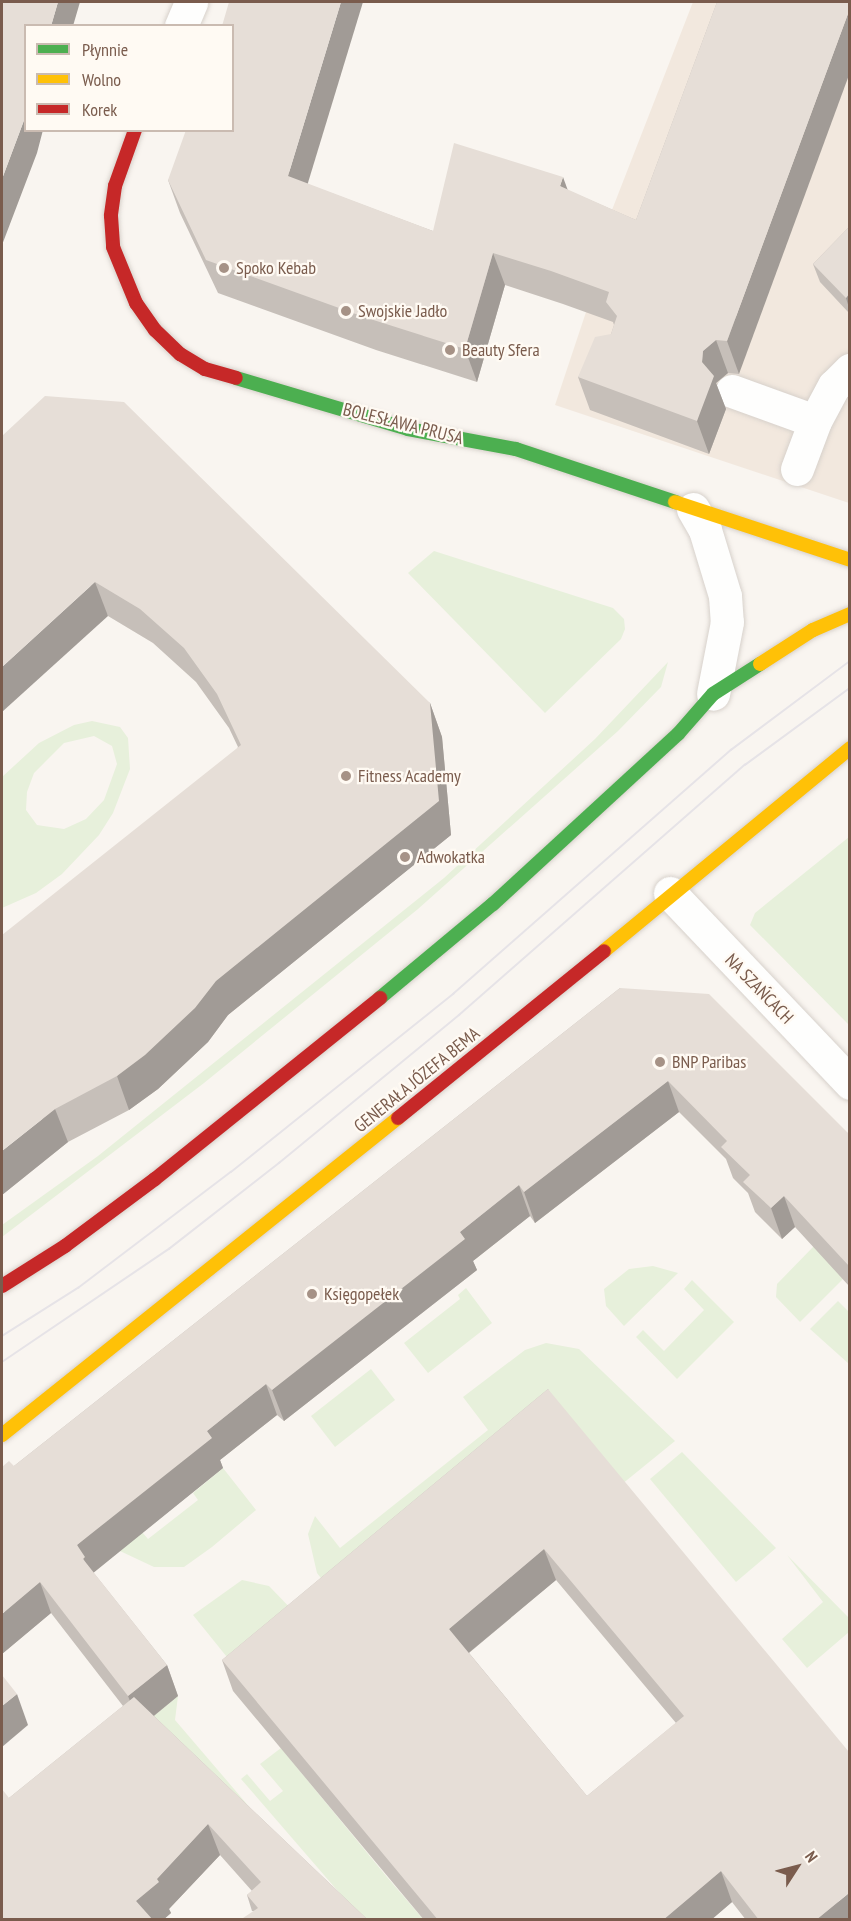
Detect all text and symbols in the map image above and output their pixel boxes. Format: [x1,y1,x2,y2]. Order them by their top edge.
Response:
legend [24,24,234,132]
text: Płynnie [82,38,128,61]
text: Wolno [82,68,121,91]
text: Korek [82,98,117,121]
place label: Spoko Kebab [236,257,316,279]
marker: Spoko Kebab [217,261,231,275]
place label: Swojskie Jadło [358,300,447,322]
marker: Swojskie Jadło [339,304,353,318]
place label: Beauty Sfera [462,339,540,361]
marker: Beauty Sfera [443,343,457,357]
street label: BOLESŁAWA PRUSA [341,399,465,449]
place label: Fitness Academy [358,765,461,787]
marker: Fitness Academy [339,769,353,783]
place label: Adwokatka [417,846,485,868]
marker: Adwokatka [398,850,412,864]
street label: NA SZAŃCACH [720,949,798,1029]
street label: GENERAŁA JÓZEFA BEMA [350,1022,484,1138]
place label: BNP Paribas [672,1051,747,1073]
marker: BNP Paribas [653,1055,667,1069]
place label: Księgopełek [324,1283,399,1305]
marker: Księgopełek [305,1287,319,1301]
north arrow [767,1837,827,1897]
text: N [801,1847,822,1866]

